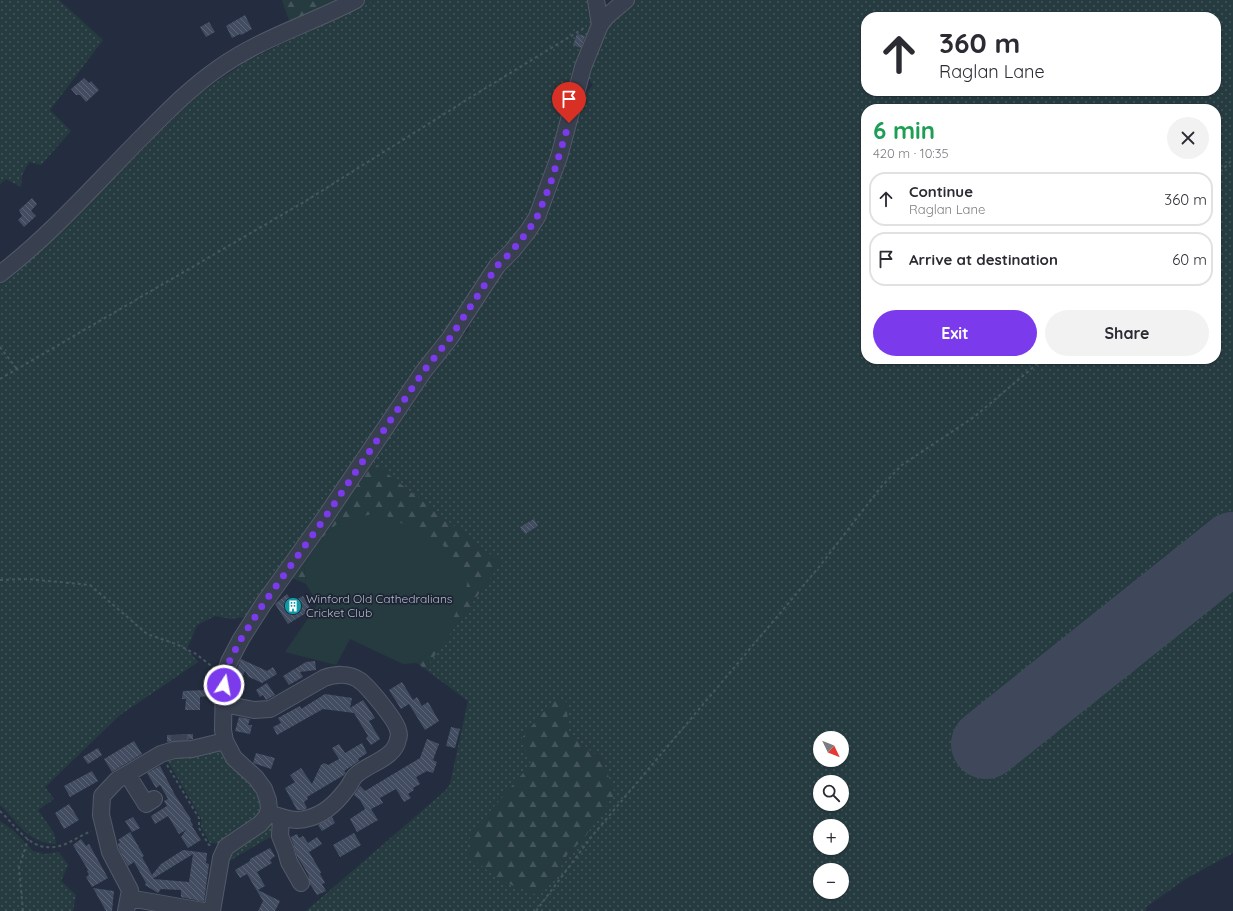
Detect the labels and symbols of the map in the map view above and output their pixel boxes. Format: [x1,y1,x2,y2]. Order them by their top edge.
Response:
pin [552,82,586,123]
place label: Winford Old Cathedralians Cricket Club [306,591,453,620]
building icon: Winford Old Cathedralians Cricket Club [283,596,303,616]
position arrow [203,664,245,706]
north arrow [813,731,849,767]

